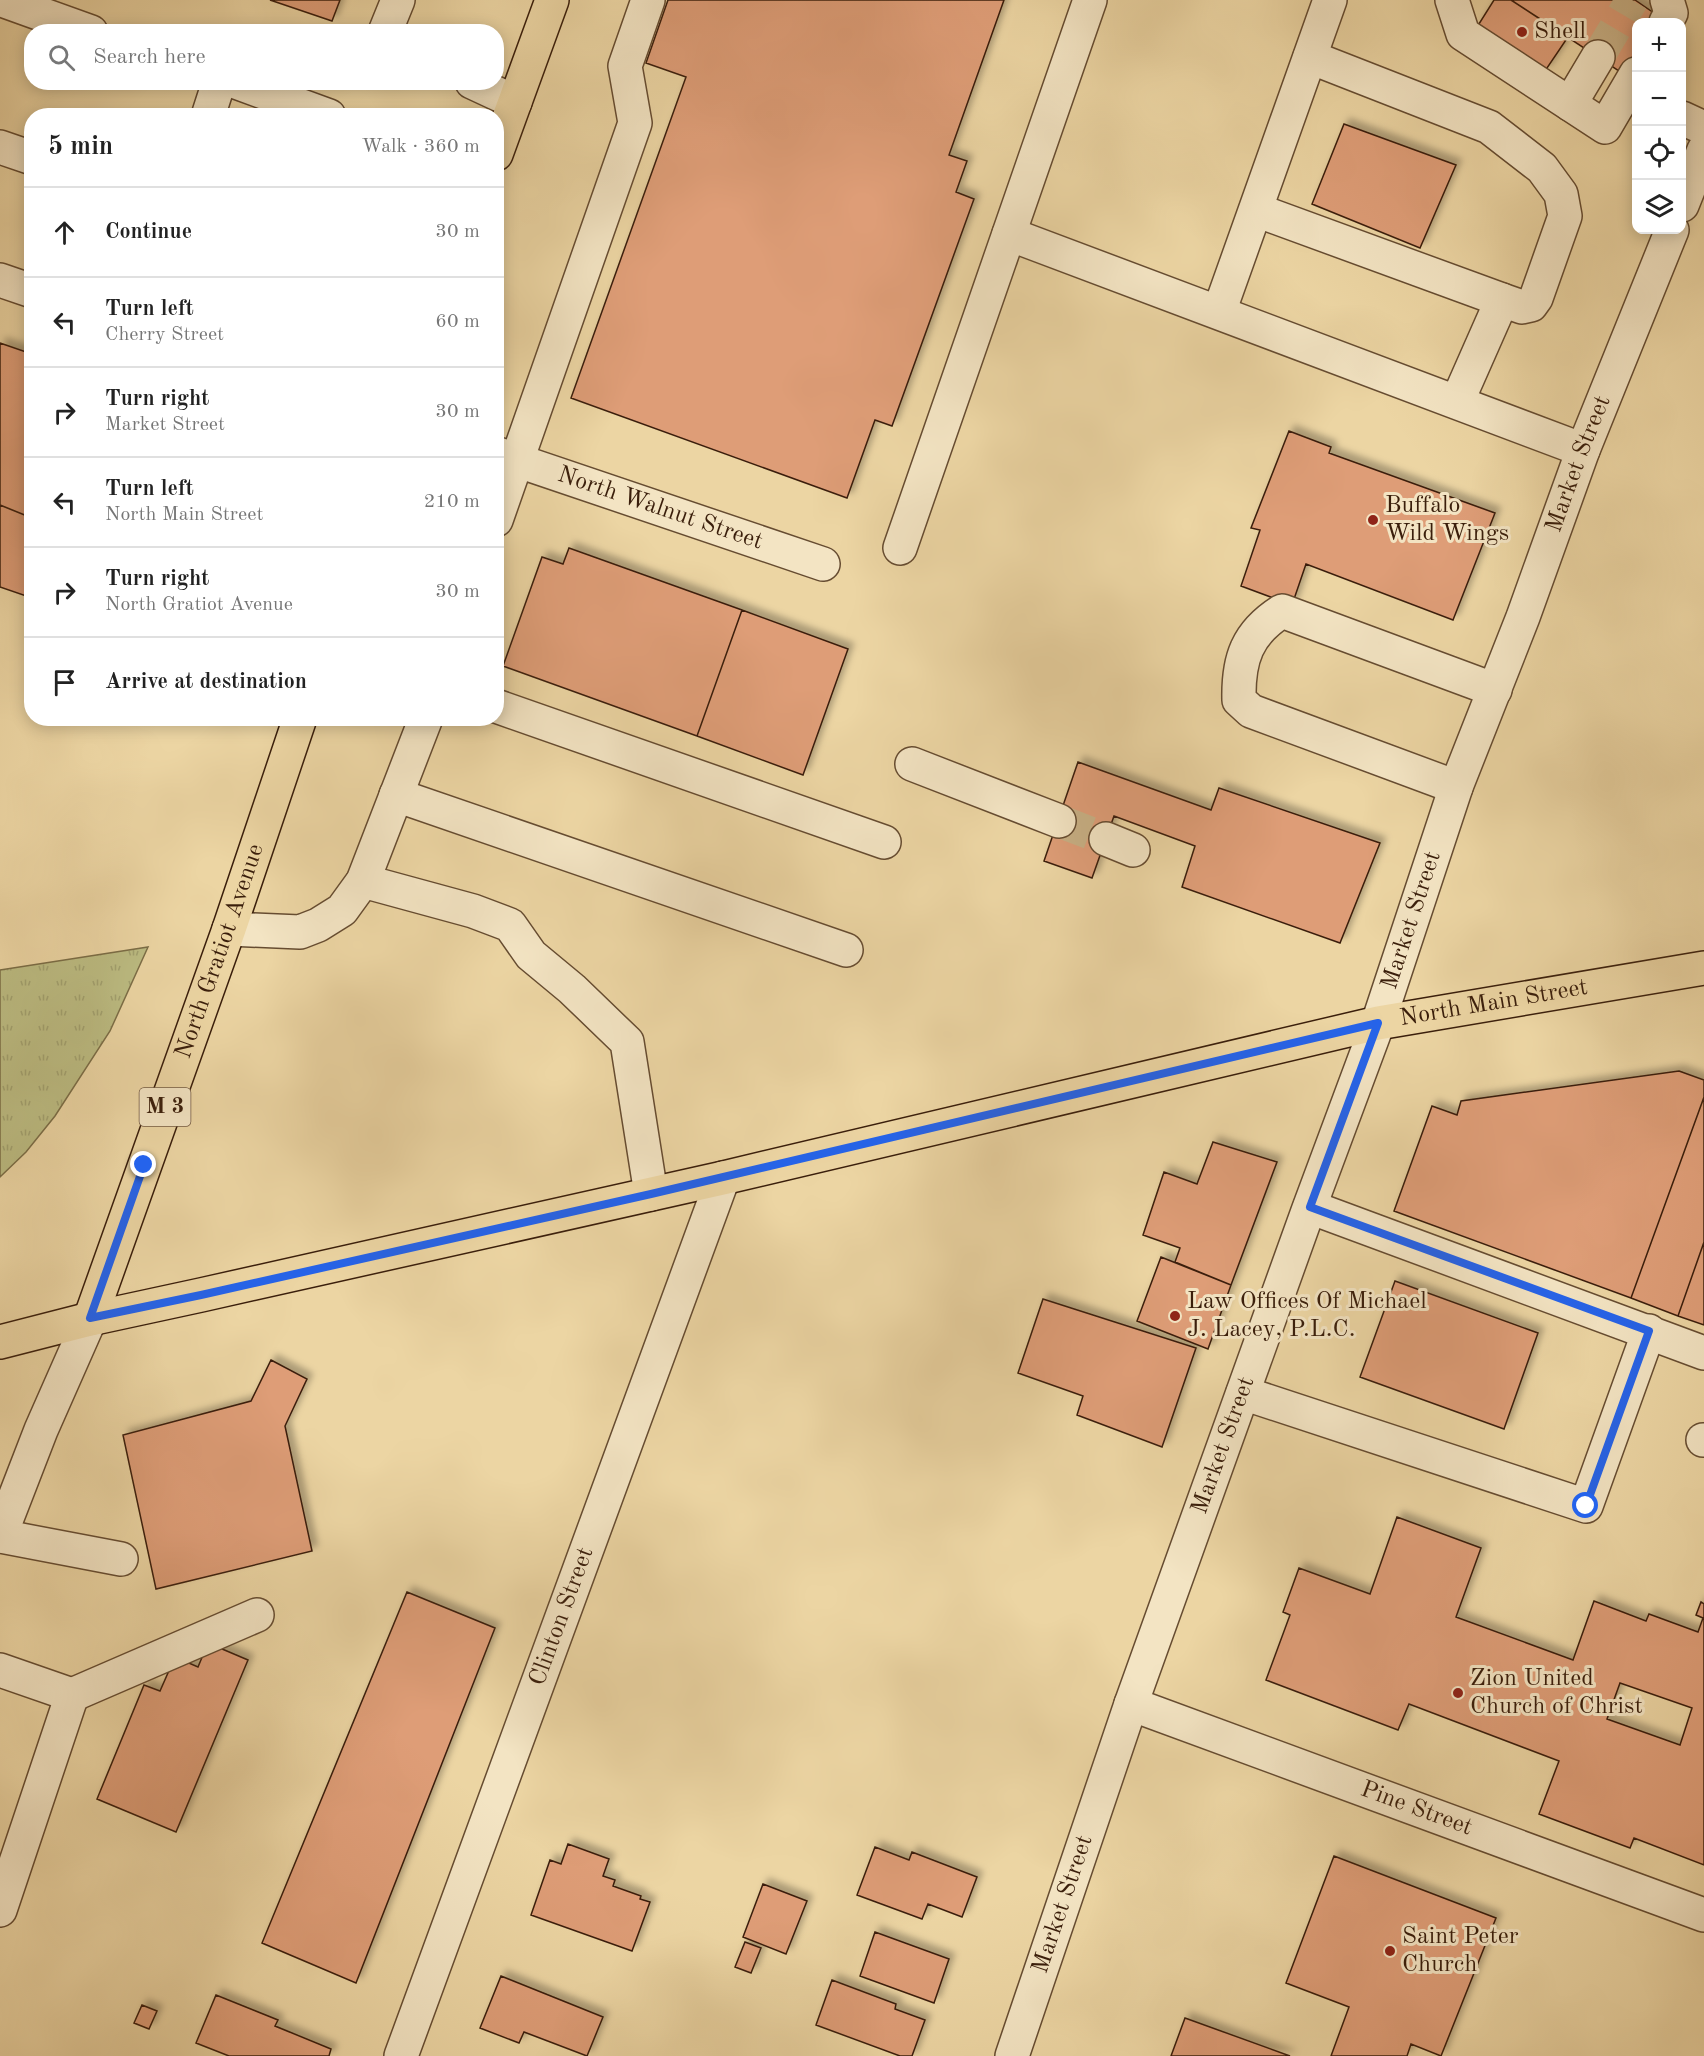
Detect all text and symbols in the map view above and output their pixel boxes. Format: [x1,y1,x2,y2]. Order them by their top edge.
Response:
map controls [1632,18,1686,234]
button: + [1632,18,1686,72]
place label: Shell [1534,20,1586,44]
search box [24,24,504,90]
marker: Shell [1515,25,1529,39]
icon: search [45,41,78,74]
text: Search here [93,46,206,68]
button: − [1632,72,1686,126]
button: locate [1632,126,1686,180]
text: 5 min [48,134,113,160]
text: Walk · 360 m [361,137,480,157]
button: layers [1632,180,1686,234]
icon: ahead [48,216,81,249]
text: Continue [105,221,192,243]
text: 30 m [435,222,480,242]
text: Turn left [105,298,194,320]
icon: left [48,306,81,339]
text: 60 m [435,312,480,332]
text: Cherry Street [105,325,224,345]
text: Turn right [105,388,209,410]
street label: Market Street [1542,392,1616,536]
icon: right [48,396,81,429]
text: 30 m [435,402,480,422]
text: Market Street [105,415,225,435]
street label: North Walnut Street [554,463,766,555]
text: Turn left [105,478,194,500]
icon: left [48,486,81,519]
text: 210 m [424,492,480,512]
place label: Buffalo Wild Wings [1385,494,1509,546]
text: North Main Street [105,505,263,525]
marker: Buffalo Wild Wings [1366,513,1380,527]
text: Turn right [105,568,209,590]
icon: right [48,576,81,609]
text: 30 m [435,582,480,602]
text: North Gratiot Avenue [105,595,293,615]
icon: arrive [48,666,81,699]
text: Arrive at destination [105,671,307,693]
street label: North Gratiot Avenue [172,841,269,1062]
street label: Market Street [1378,848,1446,993]
street label: North Main Street [1398,976,1590,1031]
road number: M 3 [140,1088,190,1126]
route end [130,1151,156,1177]
place label: Law Offices Of Michael J. Lacey, P.L.C. [1187,1290,1427,1342]
marker: Law Offices Of Michael J. Lacey, P.L.C. [1168,1309,1182,1323]
street label: Market Street [1188,1374,1259,1518]
route start [1572,1492,1598,1518]
street label: Clinton Street [526,1544,598,1689]
place label: Zion United Church of Christ [1470,1667,1643,1719]
marker: Zion United Church of Christ [1451,1686,1465,1700]
street label: Pine Street [1357,1778,1475,1841]
street label: Market Street [1029,1832,1098,1977]
place label: Saint Peter Church [1402,1925,1519,1977]
marker: Saint Peter Church [1383,1944,1397,1958]

